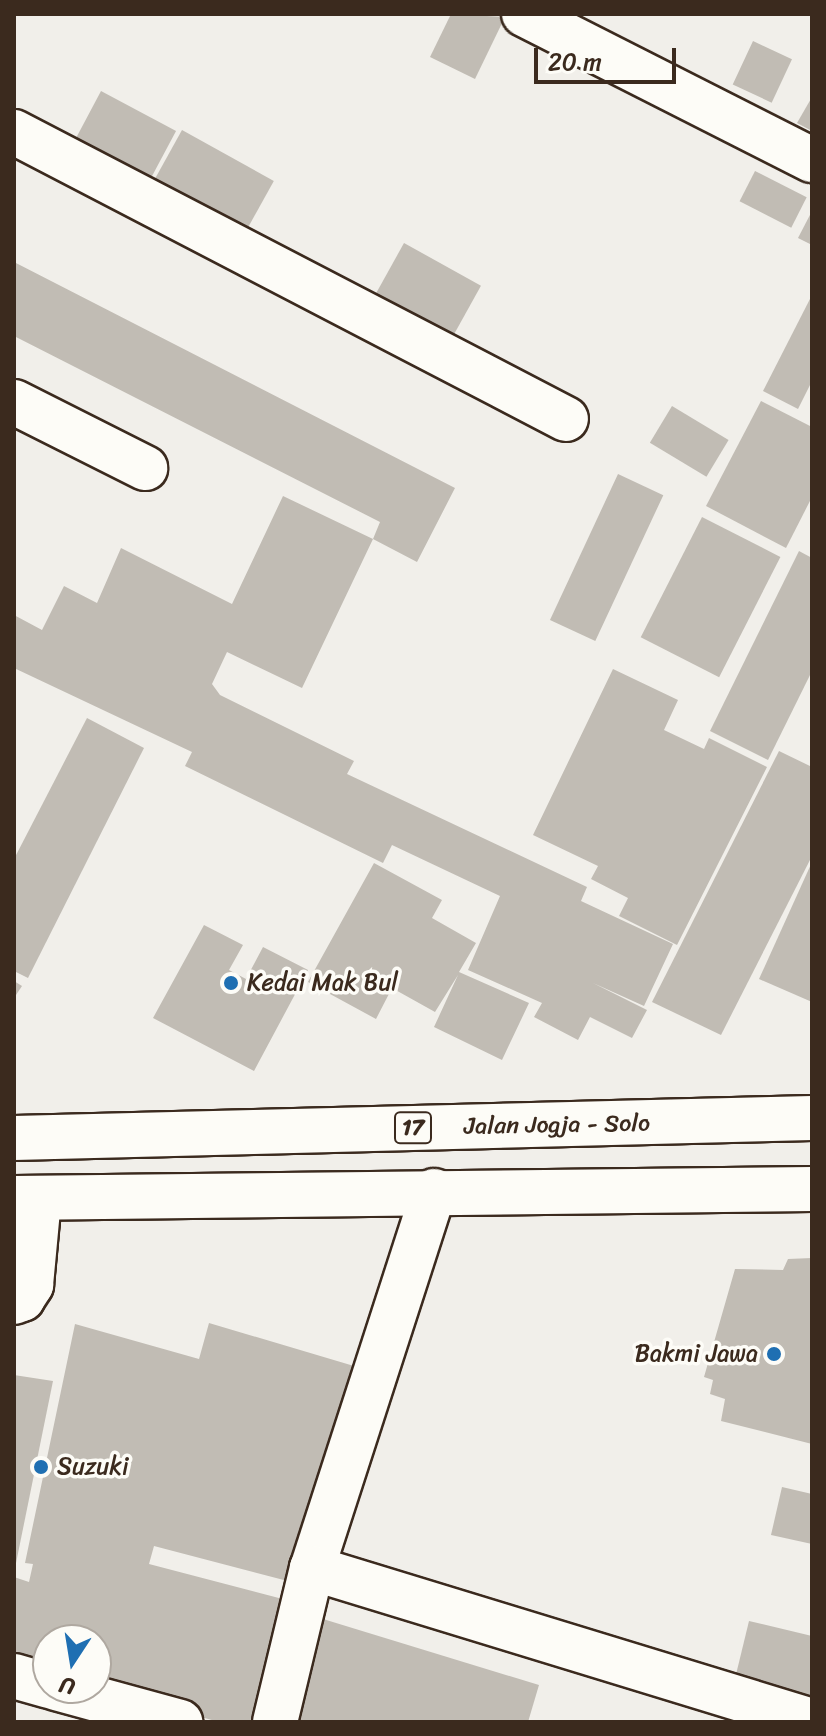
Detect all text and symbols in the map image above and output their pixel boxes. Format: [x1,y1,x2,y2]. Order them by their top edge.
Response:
scale bar [538,32,680,82]
text: 20 m [548,41,602,83]
place label: Kedai Mak Bul [247,969,397,997]
marker: Kedai Mak Bul [222,974,240,992]
street label: Jalan Jogja - Solo [463,1109,651,1141]
road number: 17 [393,1110,433,1146]
place label: Bakmi Jawa [635,1340,758,1368]
marker: Bakmi Jawa [765,1345,783,1363]
place label: Suzuki [57,1453,129,1481]
marker: Suzuki [32,1458,50,1476]
north arrow [32,1624,112,1704]
text: U [56,1665,79,1707]

